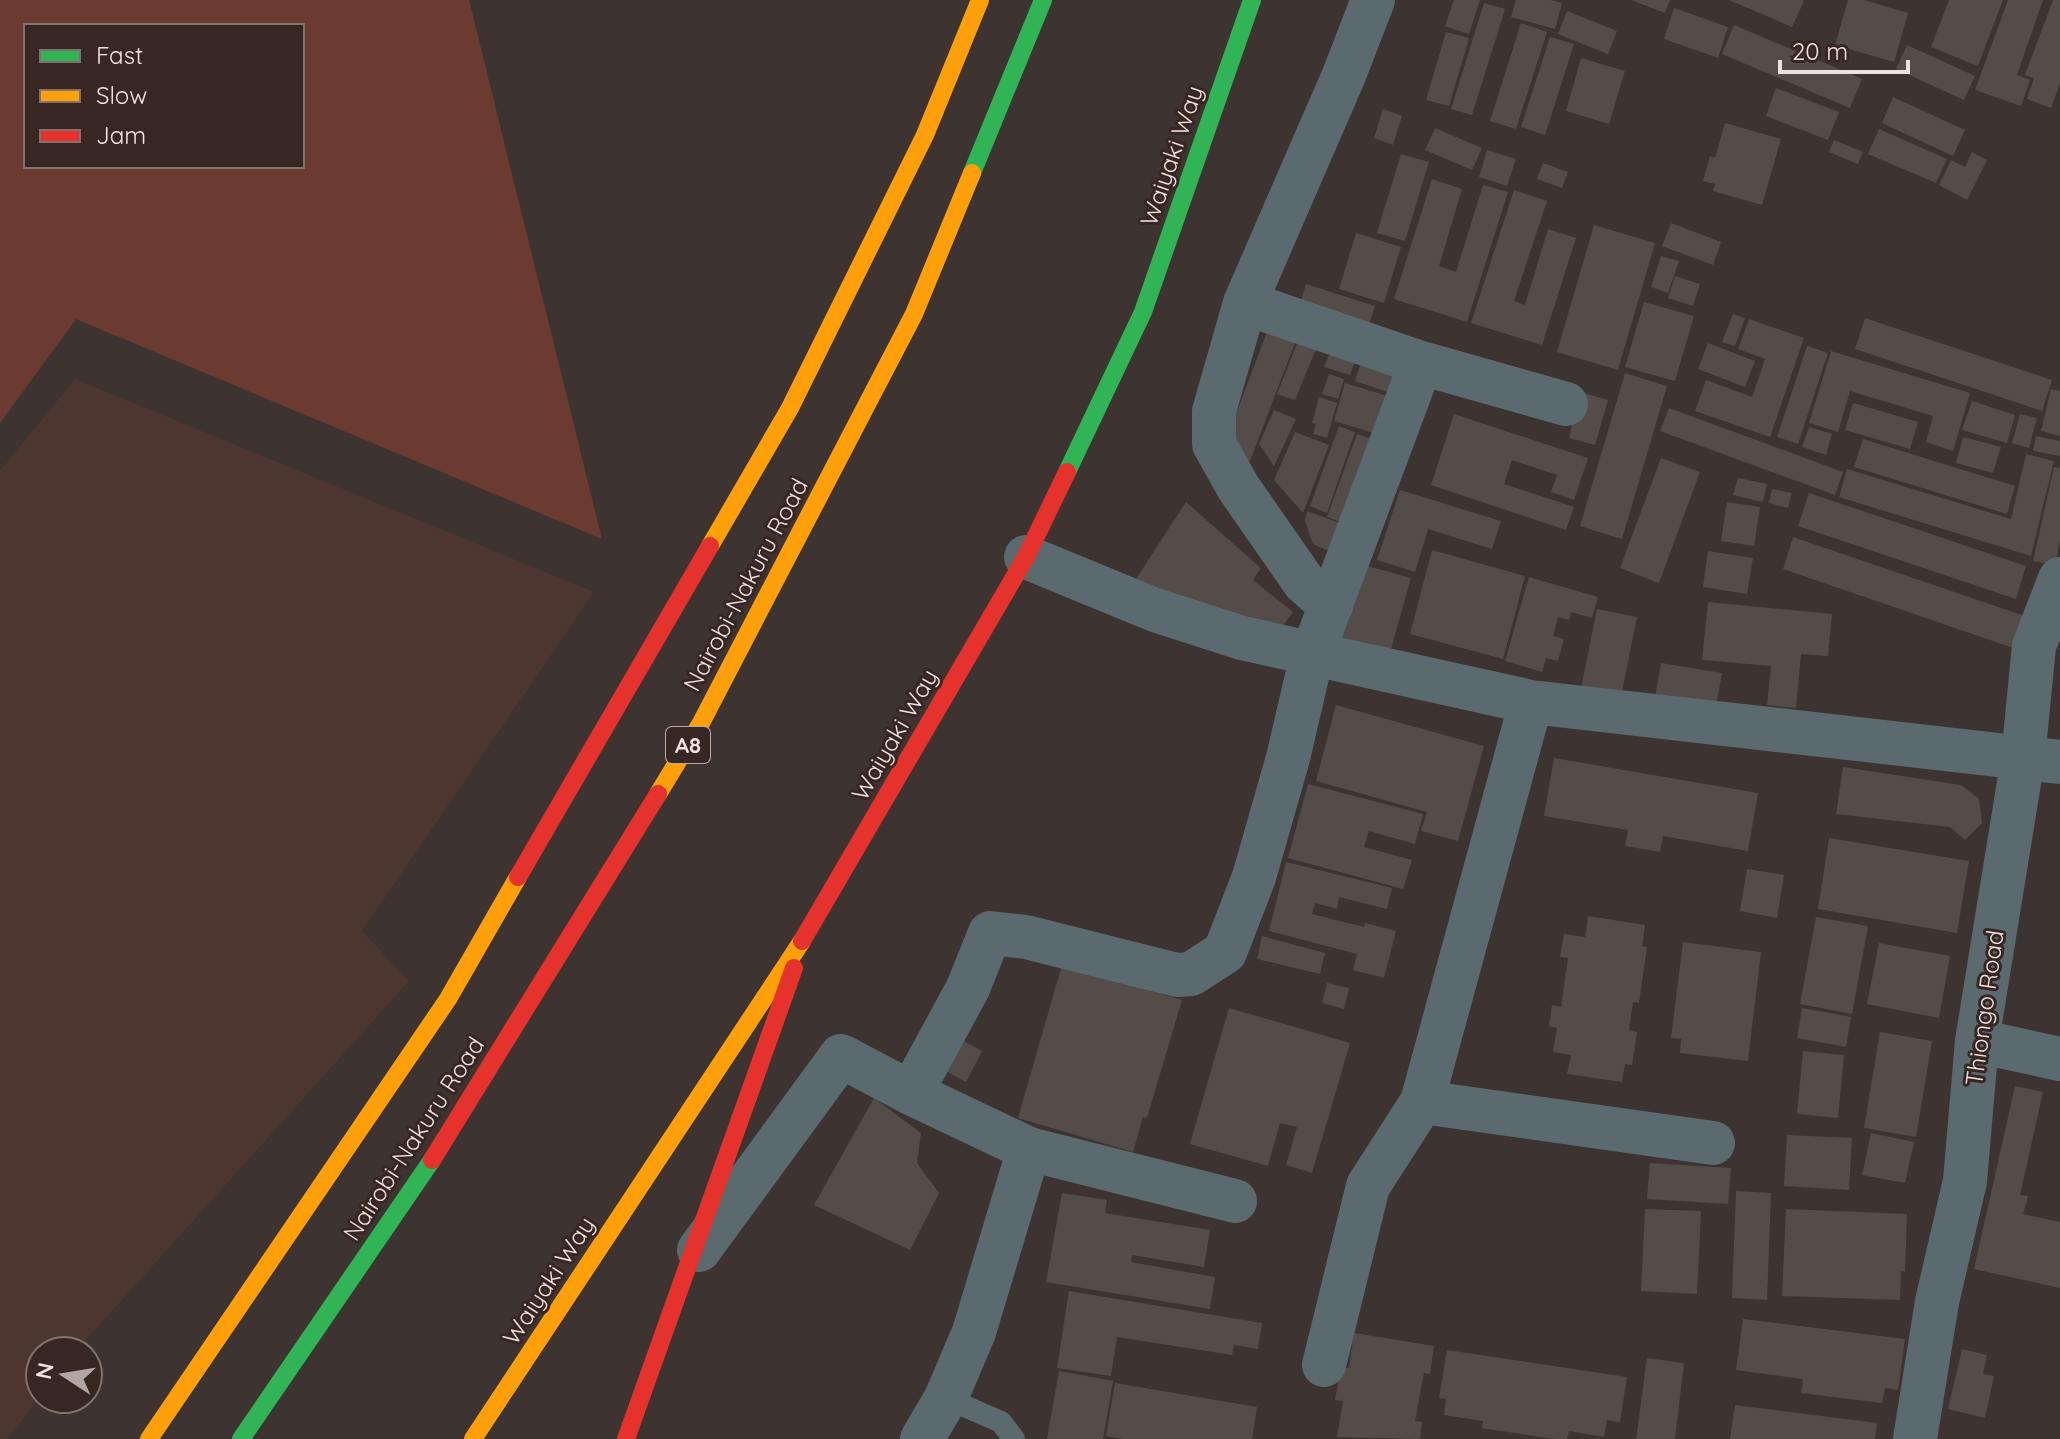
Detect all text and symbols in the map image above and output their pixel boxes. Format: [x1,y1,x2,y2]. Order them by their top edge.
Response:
legend [24,24,304,168]
scale bar [1780,24,1908,74]
text: 20 m [1792,36,1848,66]
text: Fast [96,40,143,70]
text: Slow [96,80,147,110]
street label: Waiyaki Way [1133,82,1209,230]
text: Jam [96,120,146,150]
street label: Nairobi-Nakuru Road [676,473,814,696]
street label: Waiyaki Way [845,664,944,805]
road number: A8 [666,727,710,763]
street label: Thiongo Road [1958,928,2010,1088]
street label: Nairobi-Nakuru Road [336,1031,490,1246]
street label: Waiyaki Way [496,1211,601,1350]
north arrow [24,1335,104,1415]
text: N [29,1360,60,1382]

